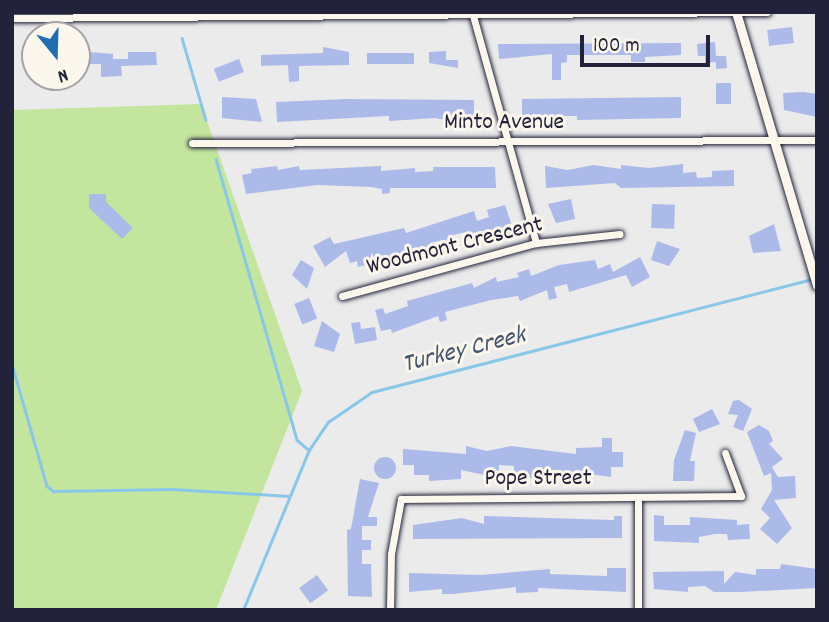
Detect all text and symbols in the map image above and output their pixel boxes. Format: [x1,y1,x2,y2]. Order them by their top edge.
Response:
north arrow [21,21,91,91]
scale bar [584,21,714,65]
text: 100 m [593,32,640,62]
text: N [54,60,71,89]
street label: Minto Avenue [444,110,564,138]
street label: Woodmont Crescent [364,211,546,283]
water label: Turkey Creek [399,321,529,381]
street label: Pope Street [484,466,592,494]

